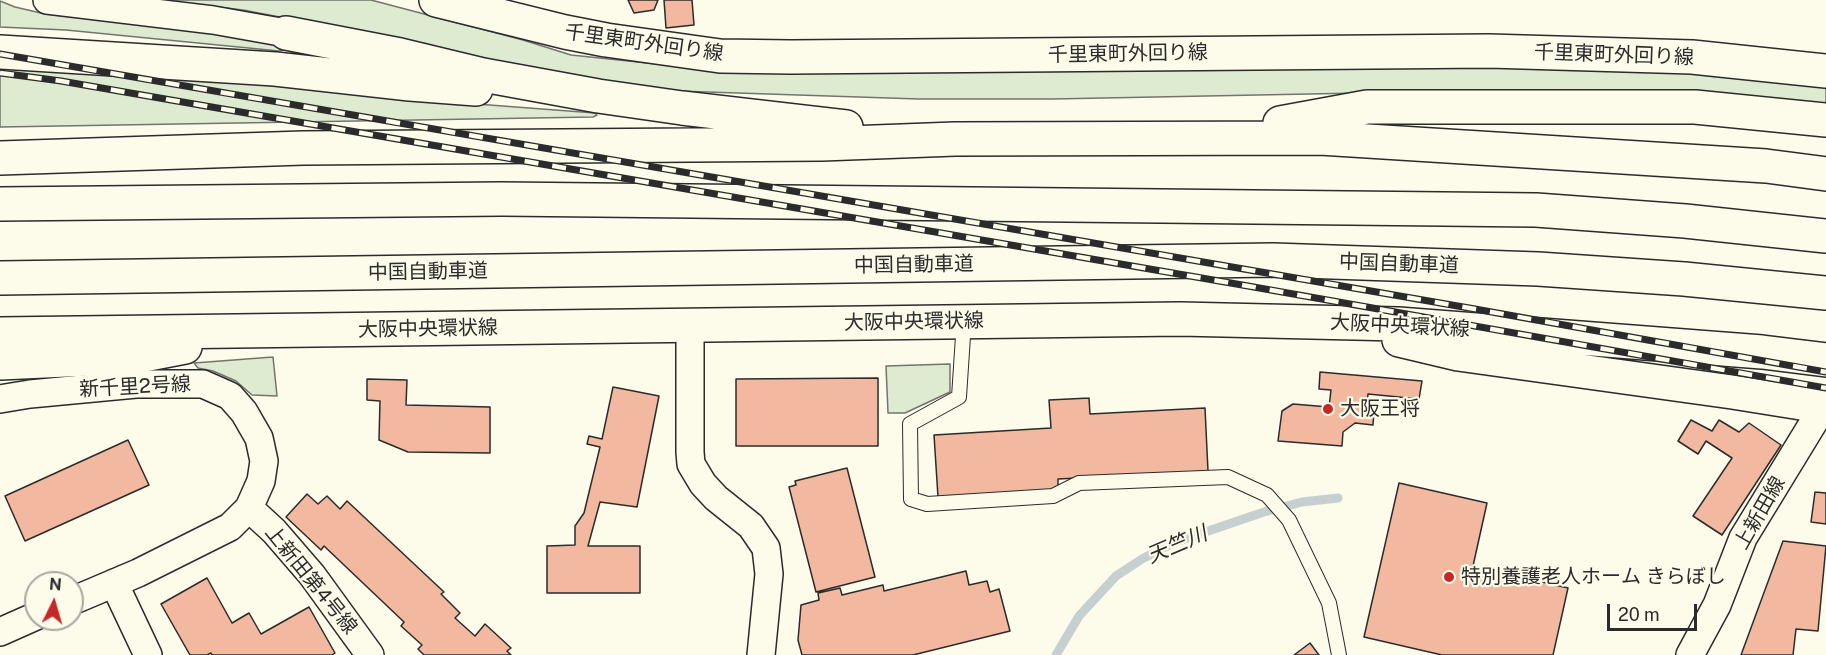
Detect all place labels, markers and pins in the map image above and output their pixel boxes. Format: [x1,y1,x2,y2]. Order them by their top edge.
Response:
place label: 大阪王将 [1340,397,1420,421]
marker: 大阪王将 [1321,402,1335,416]
place label: 特別養護老人ホーム きらぼし [1461,565,1726,589]
marker: 特別養護老人ホーム きらぼし [1442,570,1456,584]

